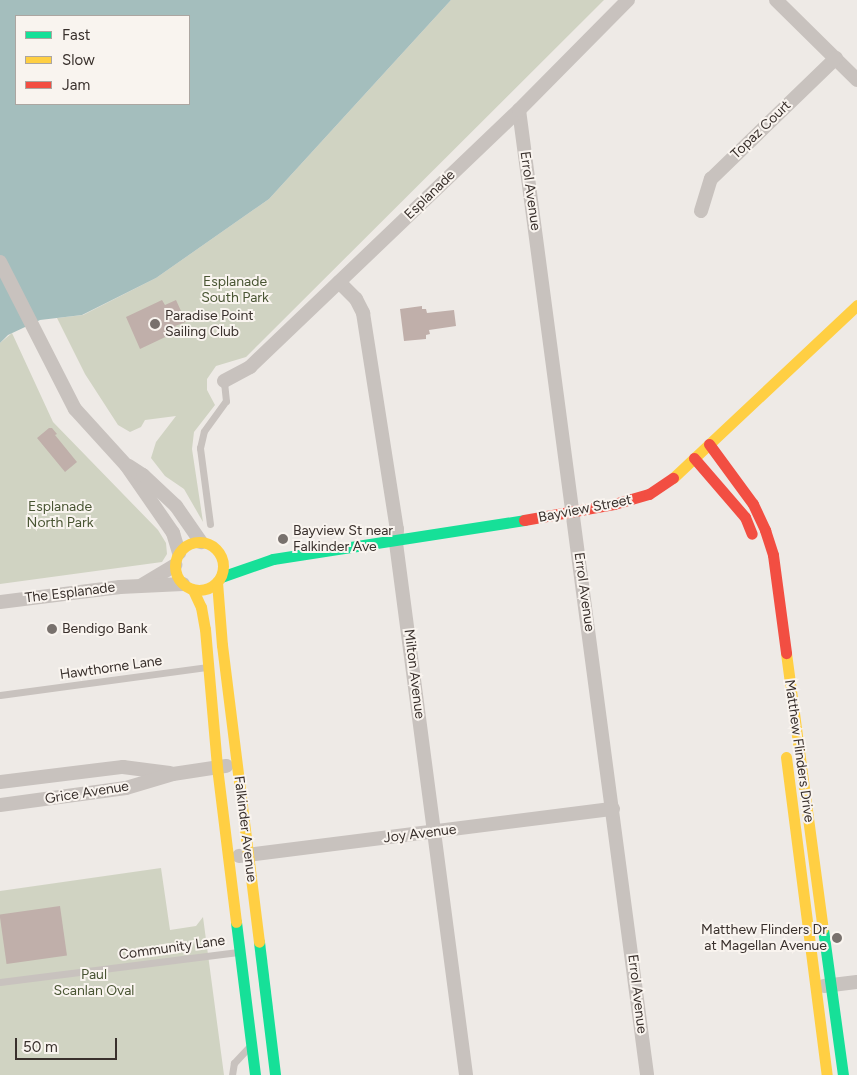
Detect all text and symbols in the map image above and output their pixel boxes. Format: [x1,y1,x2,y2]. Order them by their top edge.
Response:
legend [15,15,190,105]
text: Fast [62,26,90,44]
text: Slow [62,51,95,69]
text: Jam [62,76,90,94]
street label: Topaz Court [728,97,794,163]
street label: Errol Avenue [516,150,544,232]
street label: Esplanade [401,167,459,223]
park label: Esplanade South Park [201,274,269,306]
place label: Paradise Point Sailing Club [165,308,253,341]
marker: Paradise Point Sailing Club [149,318,161,330]
street label: Bayview Street [537,492,633,526]
park label: Esplanade North Park [27,499,93,532]
place label: Bayview St near Falkinder Ave [293,523,393,556]
marker: Bayview St near Falkinder Ave [277,533,289,545]
street label: Errol Avenue [570,551,598,633]
street label: The Esplanade [24,579,116,607]
place label: Bendigo Bank [62,621,148,637]
marker: Bendigo Bank [46,623,58,635]
street label: Milton Avenue [400,628,428,720]
street label: Hawthorne Lane [59,652,163,684]
street label: Matthew Flinders Drive [781,679,817,823]
street label: Falkinder Avenue [230,775,260,883]
street label: Grice Avenue [44,778,130,808]
street label: Joy Avenue [383,821,457,847]
place label: Matthew Flinders Dr at Magellan Avenue [701,922,827,954]
street label: Community Lane [118,932,226,964]
marker: Matthew Flinders Dr at Magellan Avenue [831,932,843,944]
street label: Errol Avenue [624,953,650,1035]
park label: Paul Scanlan Oval [54,967,134,1000]
scale bar [18,1028,120,1060]
text: 50 m [23,1038,58,1056]

